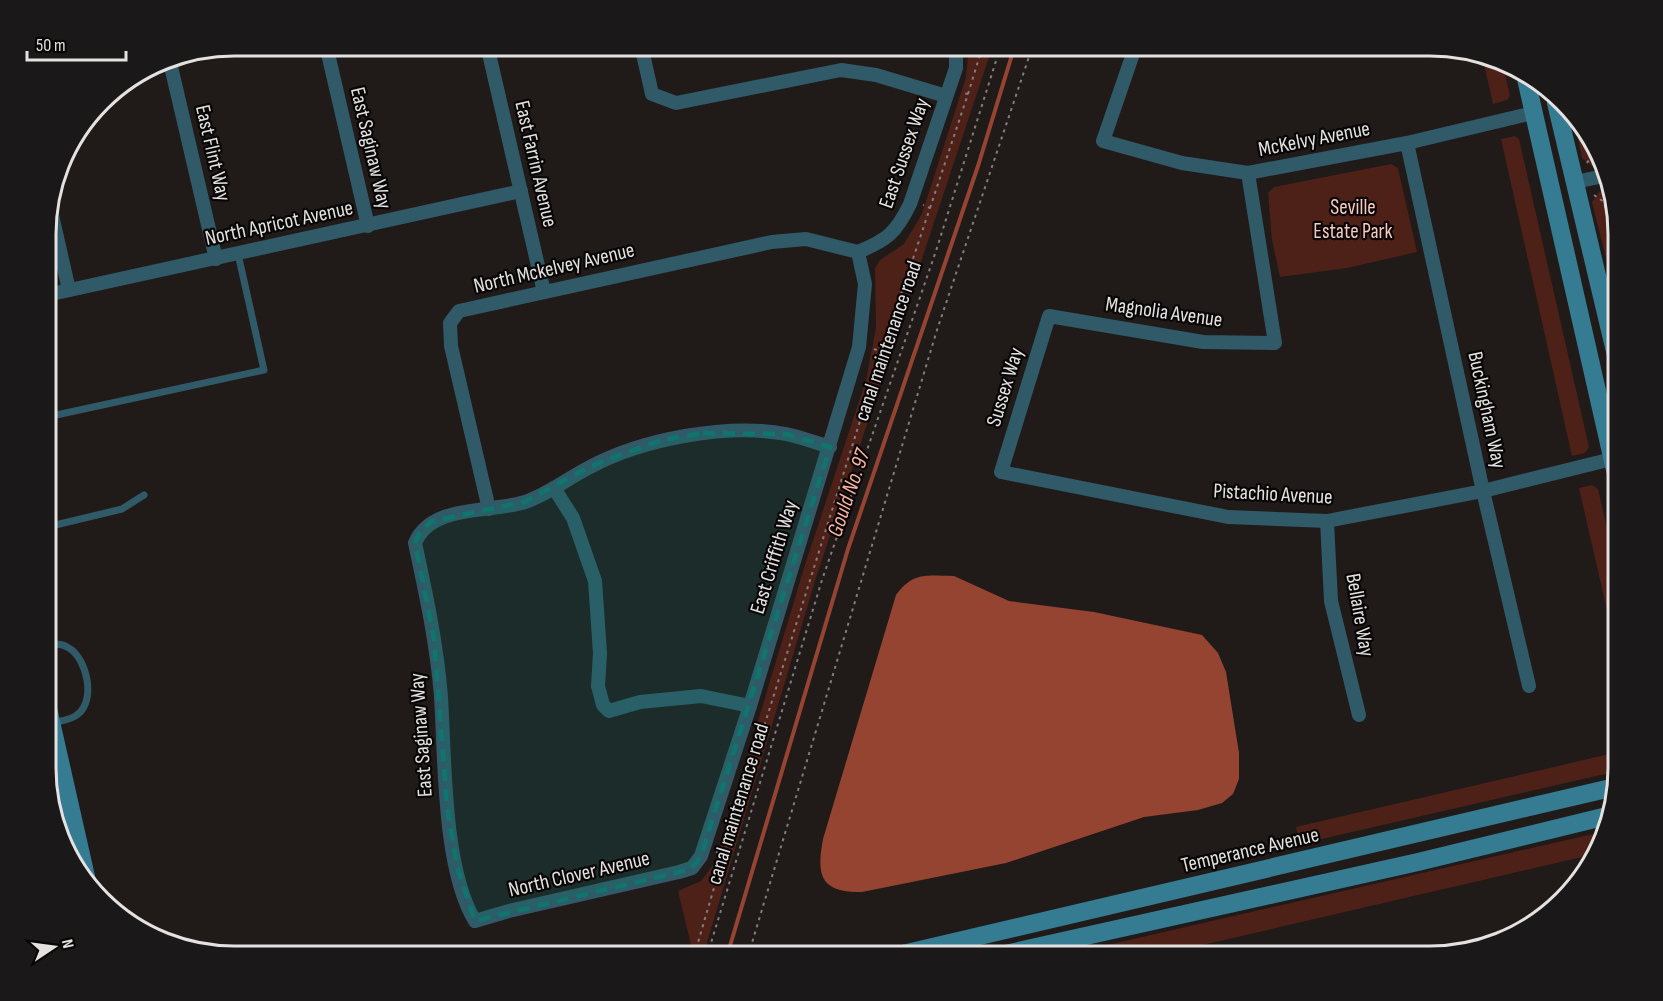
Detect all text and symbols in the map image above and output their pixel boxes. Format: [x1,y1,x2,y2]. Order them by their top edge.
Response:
scale bar [27,24,126,62]
text: 50 m [36,35,66,56]
street label: East Saginaw Way [345,85,397,211]
street label: East Sussex Way [873,95,935,211]
street label: East Farrin Avenue [509,98,563,230]
street label: East Flint Way [190,102,236,204]
street label: McKelvy Avenue [1256,116,1372,162]
street label: North Apricot Avenue [203,195,355,251]
park label: Seville Estate Park [1313,195,1393,244]
street label: North Mckelvey Avenue [471,237,637,299]
street label: canal maintenance road [849,258,927,424]
street label: Magnolia Avenue [1104,291,1224,333]
street label: Sussex Way [981,344,1029,430]
street label: Buckingham Way [1462,349,1512,471]
water label: Gould No. 97 [821,444,877,540]
street label: Pistachio Avenue [1213,478,1333,510]
street label: East Criffith Way [745,497,803,617]
street label: Bellaire Way [1340,571,1380,659]
street label: East Saginaw Way [404,672,438,798]
street label: canal maintenance road [702,720,774,888]
street label: Temperance Avenue [1179,822,1321,878]
street label: North Clover Avenue [506,846,652,902]
north arrow [24,917,84,977]
text: N [57,938,77,950]

